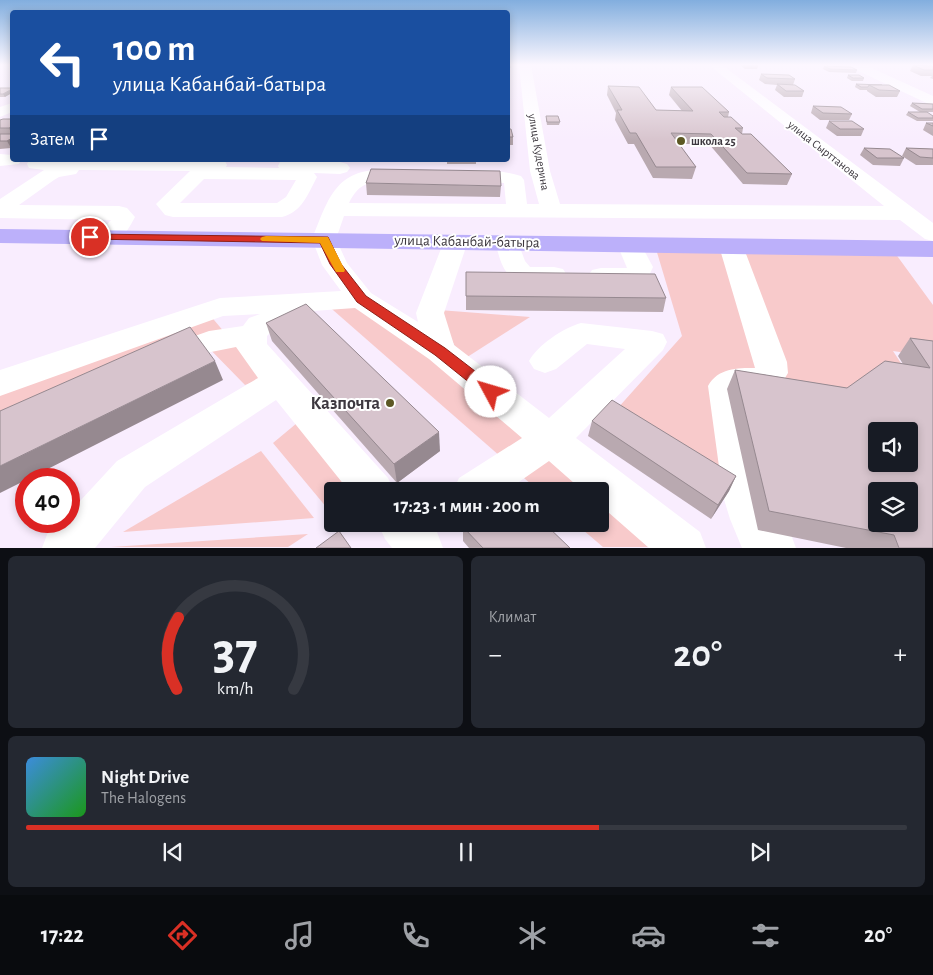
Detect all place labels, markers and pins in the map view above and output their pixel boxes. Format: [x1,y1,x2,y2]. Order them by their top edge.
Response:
marker: школа 25 [675,135,687,147]
place label: школа 25 [691,135,736,147]
pin [69,216,111,258]
place label: Казпочта [310,395,380,413]
marker: Казпочта [384,397,396,409]

